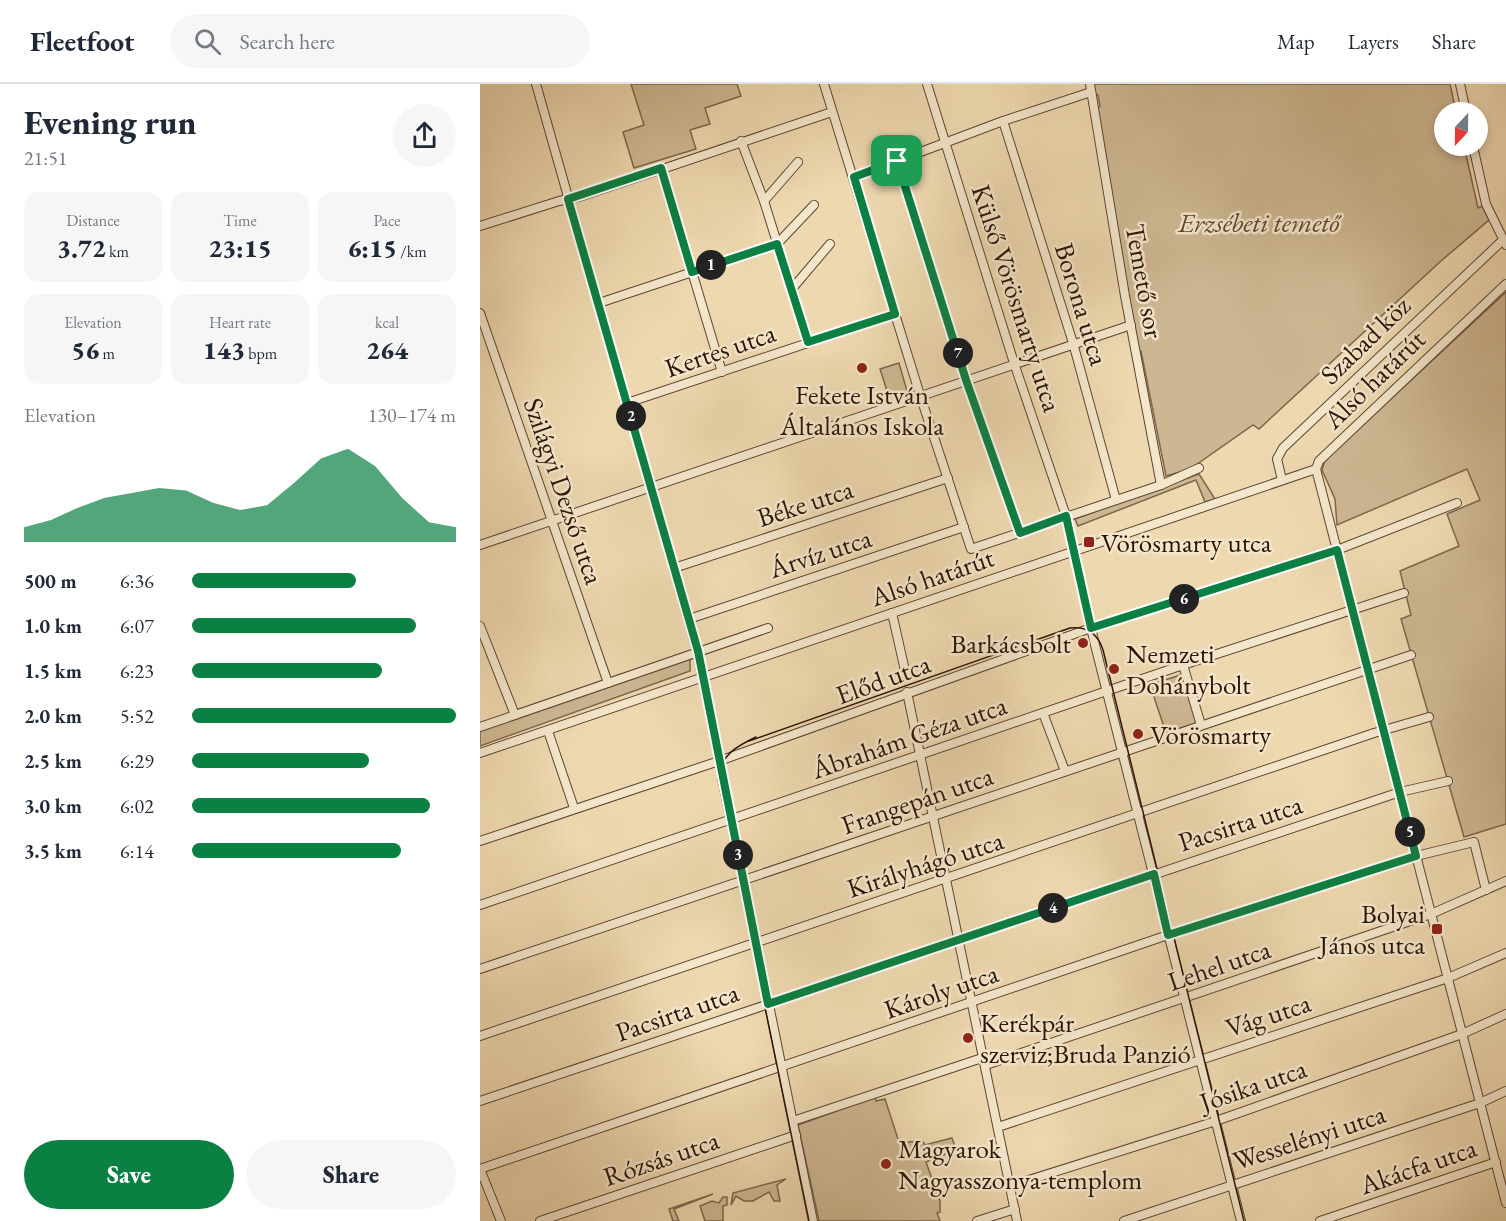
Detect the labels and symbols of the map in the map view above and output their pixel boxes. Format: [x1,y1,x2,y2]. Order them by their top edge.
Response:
north arrow [1434,102,1488,156]
pin [871,135,922,186]
street label: Külső Vörösmarty utca [964,180,1070,416]
park label: Erzsébeti temető [1177,205,1342,240]
street label: Temető sor [1118,221,1172,341]
street label: Borona utca [1047,239,1117,370]
pin: 1 [696,250,726,280]
street label: Szabad köz [1312,288,1418,392]
street label: Kertes utca [660,315,780,385]
street label: Alsó határút [1315,321,1433,437]
pin: 7 [943,338,973,368]
marker: Fekete István Általános Iskola [855,361,869,375]
place label: Fekete István Általános Iskola [779,377,944,443]
street label: Szilágyi Dezső utca [516,393,612,589]
pin: 2 [616,401,646,431]
street label: Béke utca [752,471,858,535]
street label: Árvíz utca [763,520,876,586]
place label: Vörösmarty utca [1101,525,1272,560]
marker: Vörösmarty utca [1082,535,1096,549]
street label: Alsó határút [865,539,999,615]
pin: 6 [1169,584,1199,614]
place label: Barkácsbolt [950,626,1072,661]
marker: Barkácsbolt [1076,636,1090,650]
place label: Nemzeti Dohánybolt [1126,636,1251,702]
street label: Előd utca [831,646,935,712]
marker: Nemzeti Dohánybolt [1107,662,1121,676]
street label: Ábrahám Géza utca [806,687,1011,787]
place label: Vörösmarty [1150,717,1271,752]
marker: Vörösmarty [1131,727,1145,741]
street label: Frangepán utca [837,758,998,842]
street label: Pacsirta utca [1174,786,1307,859]
pin: 5 [1395,817,1425,847]
street label: Királyhágó utca [842,822,1008,906]
pin: 3 [723,840,753,870]
pin: 4 [1038,893,1068,923]
place label: Bolyai János utca [1317,896,1425,962]
marker: Bolyai János utca [1430,922,1444,936]
street label: Lehel utca [1163,931,1275,999]
street label: Károly utca [879,955,1003,1027]
street label: Pacsirta utca [611,974,744,1049]
street label: Vág utca [1221,985,1315,1045]
place label: Kerékpár szerviz;Bruda Panzió [980,1005,1191,1071]
marker: Kerékpár szerviz;Bruda Panzió [961,1031,975,1045]
street label: Jósika utca [1193,1050,1311,1120]
street label: Wesselényi utca [1228,1096,1390,1178]
street label: Rózsás utca [599,1122,724,1194]
street label: Akácfa utca [1354,1130,1481,1203]
place label: Magyarok Nagyasszonya-templom [898,1131,1142,1197]
marker: Magyarok Nagyasszonya-templom [879,1157,893,1171]

